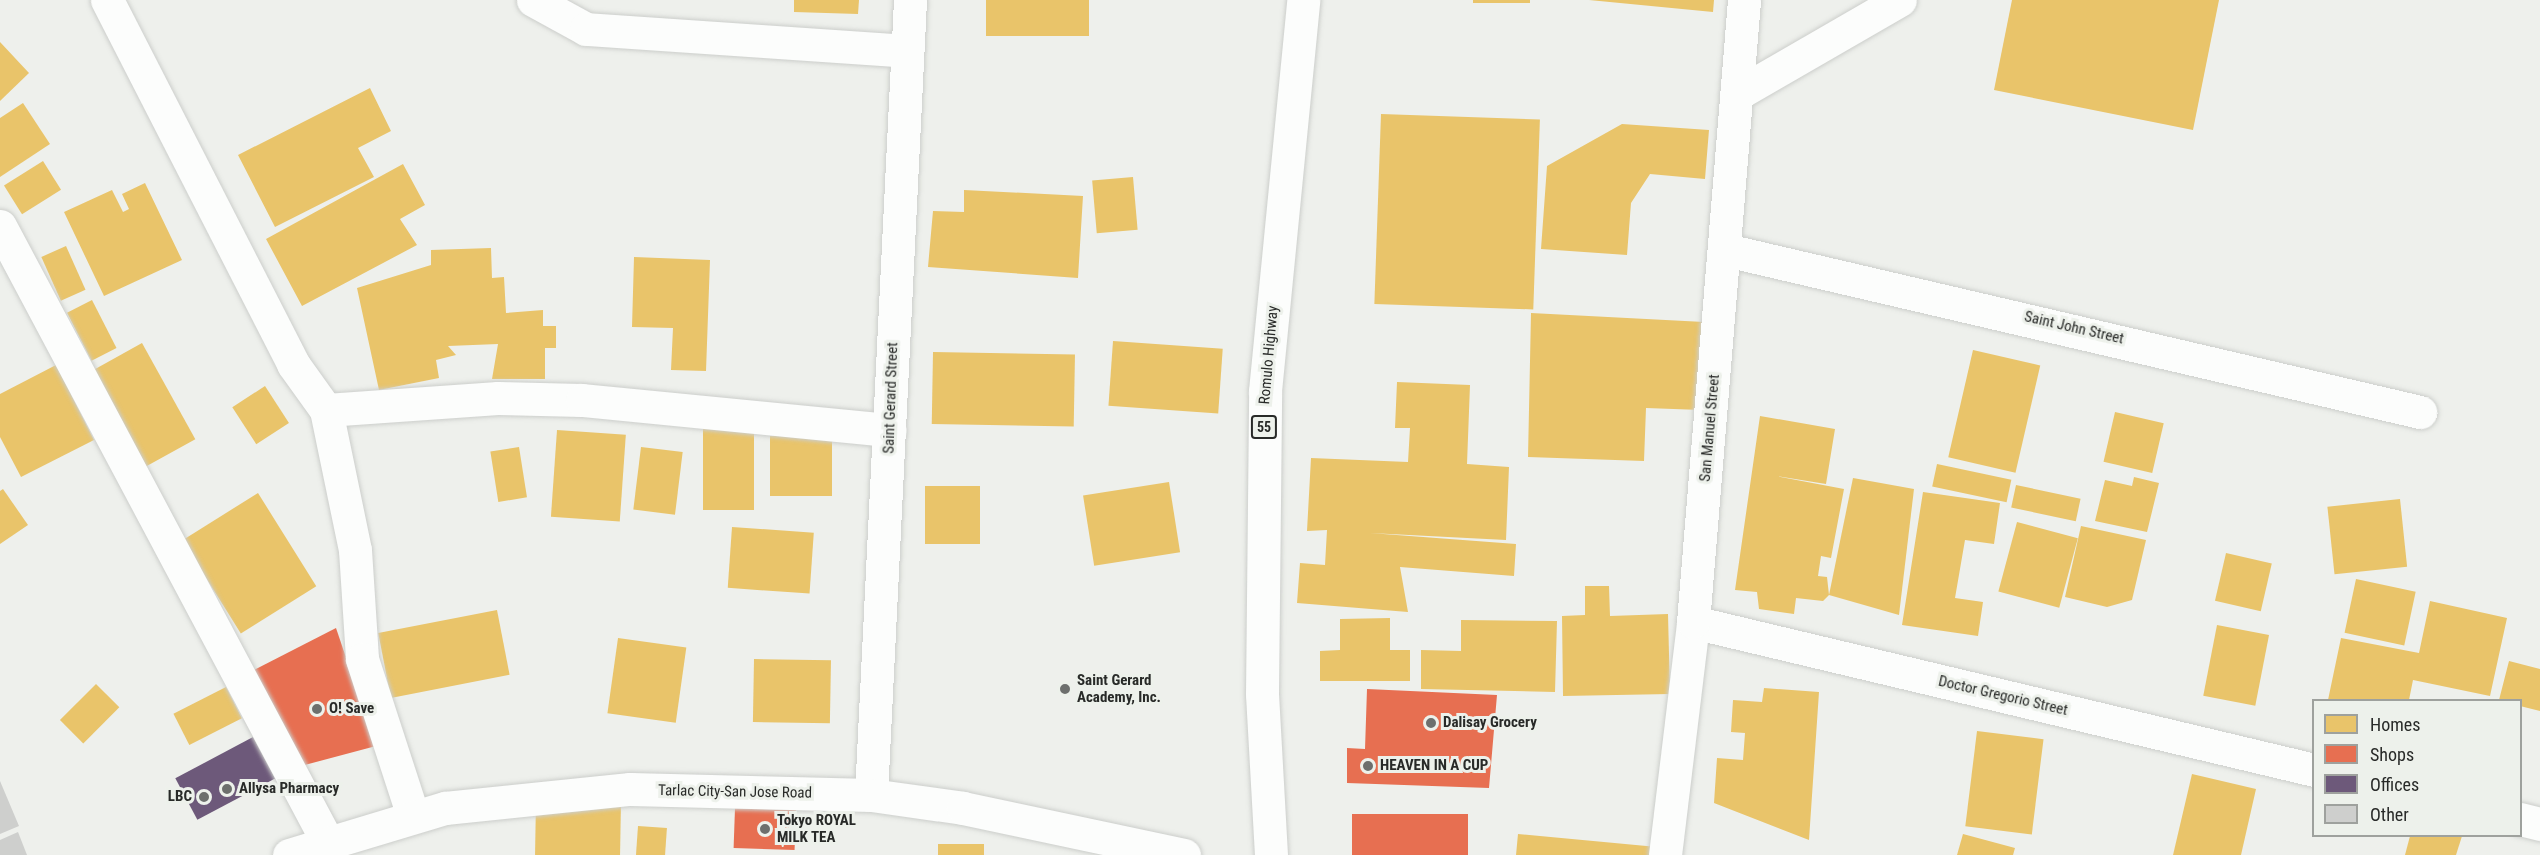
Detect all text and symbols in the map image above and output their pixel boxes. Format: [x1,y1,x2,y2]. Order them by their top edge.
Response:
street label: Romulo Highway [1256,305,1282,405]
street label: Saint John Street [2023,308,2125,348]
street label: Saint Gerard Street [880,342,902,454]
street label: San Manuel Street [1696,374,1724,482]
road number: 55 [1250,416,1278,438]
place label: Saint Gerard Academy, Inc. [1077,671,1161,706]
street label: Doctor Gregorio Street [1937,672,2069,720]
marker: Saint Gerard Academy, Inc. [1058,682,1072,696]
legend [2312,699,2522,837]
place label: O! Save [329,700,374,718]
marker: O! Save [310,702,324,716]
place label: Dalisay Grocery [1443,714,1537,732]
text: Homes [2370,714,2420,735]
marker: Dalisay Grocery [1424,716,1438,730]
text: Shops [2370,744,2414,765]
place label: HEAVEN IN A CUP [1380,757,1488,775]
marker: HEAVEN IN A CUP [1361,759,1375,773]
text: Offices [2370,774,2419,795]
place label: Allysa Pharmacy [239,780,339,798]
marker: Allysa Pharmacy [220,782,234,796]
street label: Tarlac City-San Jose Road [658,782,812,802]
place label: LBC [168,788,192,806]
marker: LBC [197,790,211,804]
text: Other [2370,804,2409,825]
place label: Tokyo ROYAL MILK TEA [777,811,856,846]
marker: Tokyo ROYAL MILK TEA [758,822,772,836]

